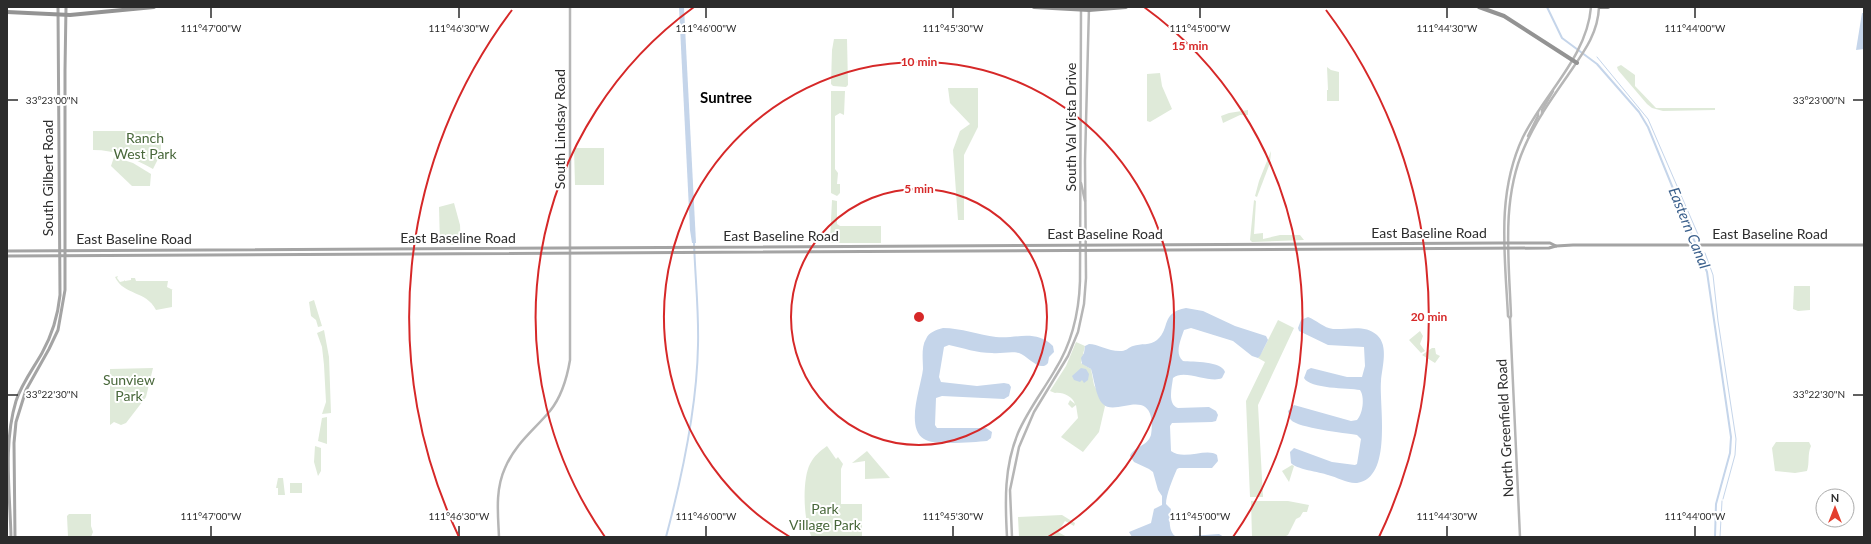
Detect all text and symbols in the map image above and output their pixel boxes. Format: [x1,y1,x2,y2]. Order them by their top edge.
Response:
text: 111°47'00"W [181,22,242,34]
text: 111°46'30"W [429,22,490,34]
text: 111°46'00"W [676,22,737,34]
text: 111°45'30"W [923,22,984,34]
text: 111°45'00"W [1170,22,1231,34]
text: 111°44'30"W [1417,22,1478,34]
text: 111°44'00"W [1665,22,1726,34]
text: 15 min [1172,38,1209,53]
text: 10 min [901,54,938,69]
street label: South Val Vista Drive [1062,63,1079,191]
street label: South Lindsay Road [551,69,568,189]
district label: Suntree [700,88,752,106]
text: 33°23'00"N [26,94,78,106]
text: 33°23'00"N [1793,94,1845,106]
street label: South Gilbert Road [39,120,56,236]
park label: Ranch West Park [113,129,177,162]
text: 5 min [904,181,934,196]
water label: Eastern Canal [1665,184,1715,272]
street label: East Baseline Road [1371,224,1487,241]
street label: East Baseline Road [1047,225,1163,242]
street label: East Baseline Road [1712,225,1828,242]
street label: East Baseline Road [723,227,839,244]
street label: East Baseline Road [400,229,516,246]
street label: East Baseline Road [76,230,192,247]
text: 20 min [1411,309,1448,324]
centre of rings [912,310,926,324]
street label: North Greenfield Road [1492,358,1517,498]
park label: Sunview Park [103,371,155,404]
text: 33°22'30"N [26,388,78,400]
text: 33°22'30"N [1793,388,1845,400]
north arrow [1815,488,1855,528]
text: N [1831,491,1839,504]
park label: Park Village Park [789,500,862,533]
text: 111°47'00"W [181,510,242,522]
text: 111°46'30"W [429,510,490,522]
text: 111°46'00"W [676,510,737,522]
text: 111°45'30"W [923,510,984,522]
text: 111°45'00"W [1170,510,1231,522]
text: 111°44'30"W [1417,510,1478,522]
text: 111°44'00"W [1665,510,1726,522]

